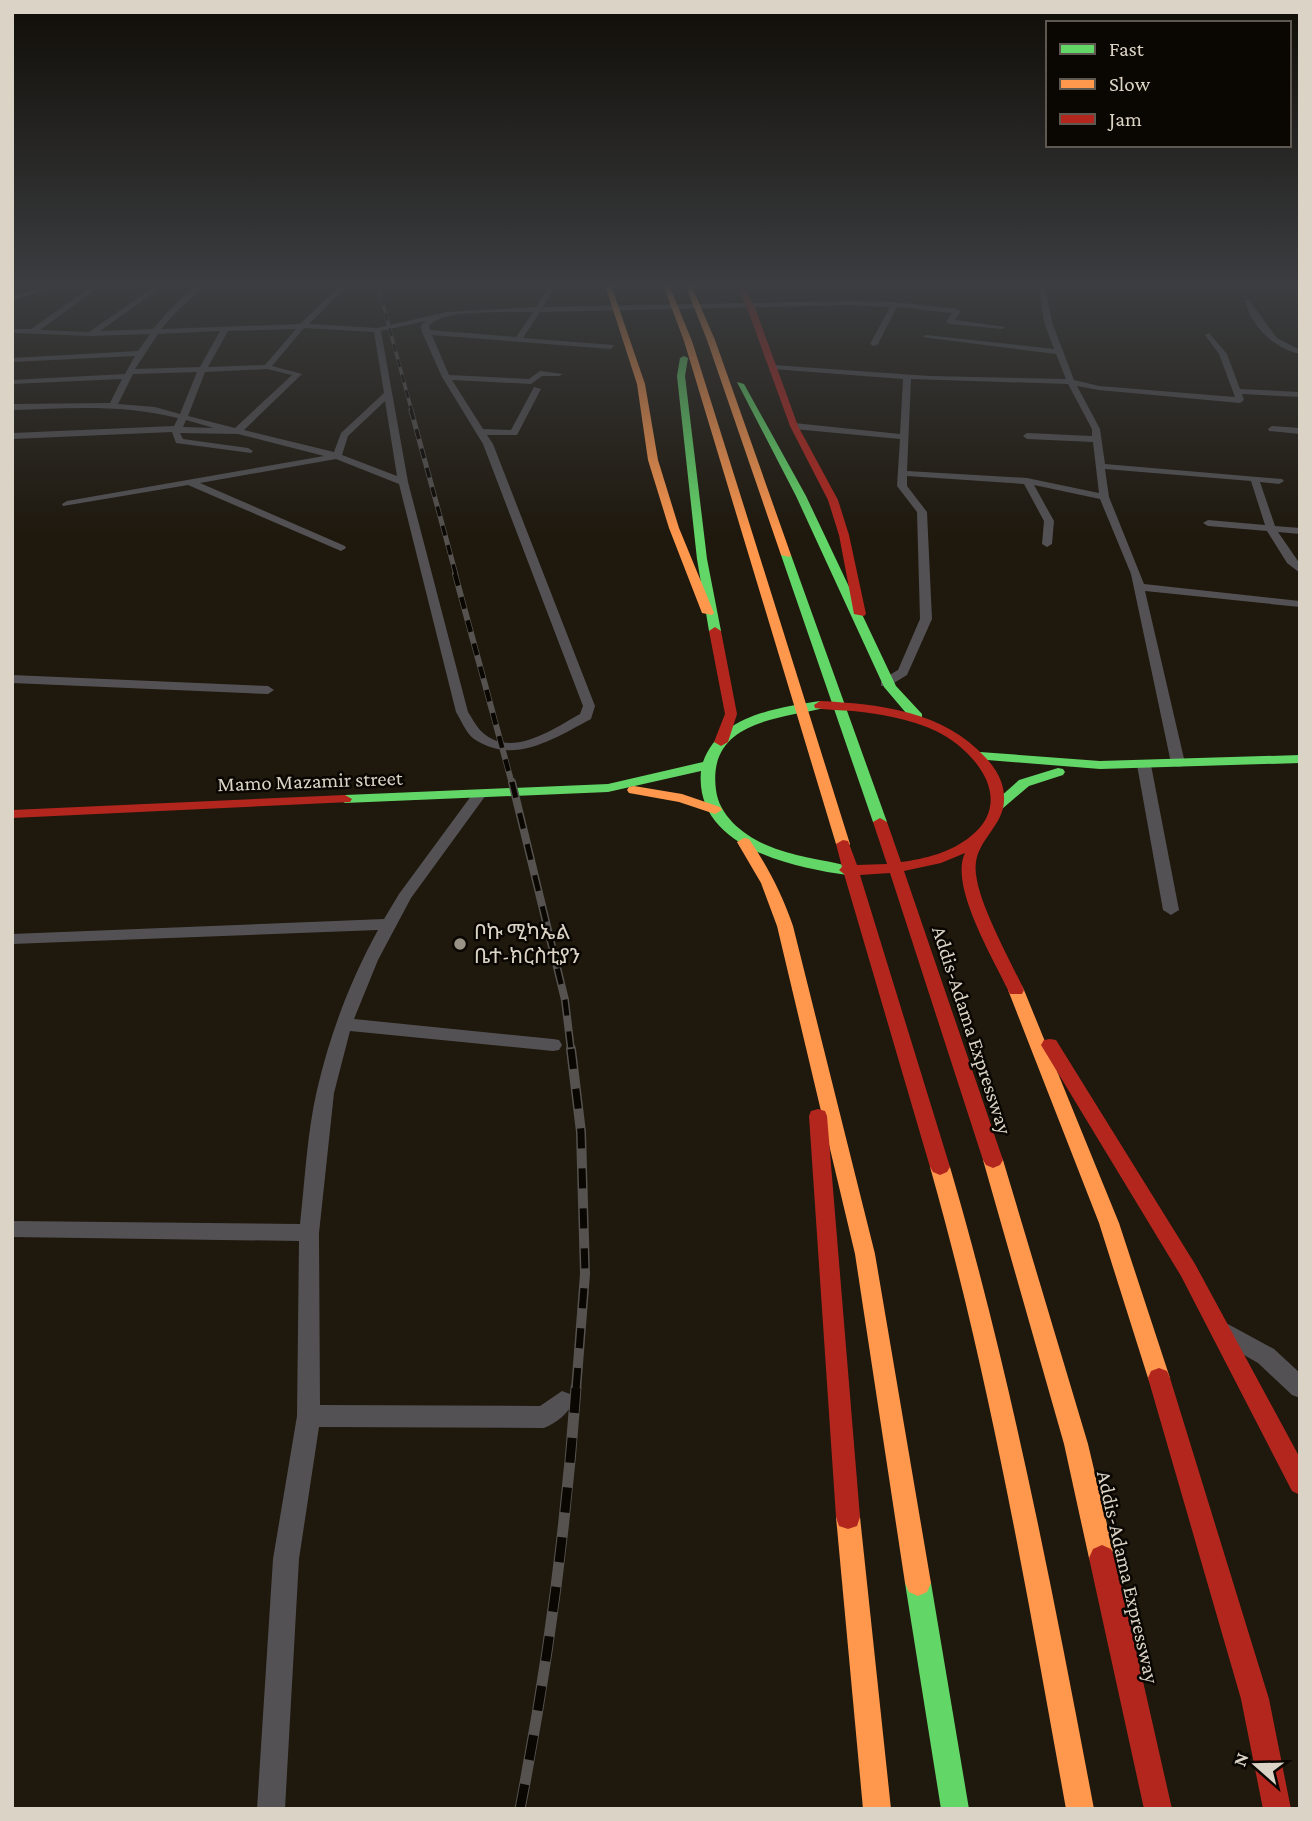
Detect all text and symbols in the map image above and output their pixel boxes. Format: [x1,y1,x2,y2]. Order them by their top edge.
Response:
legend [1046,21,1291,147]
text: Fast [1109,37,1145,61]
text: Slow [1109,72,1151,96]
text: Jam [1107,107,1142,131]
street label: Mamo Mazamir street [217,766,404,796]
place label: ቦኩ ሚካኤል ቤተ-ክርስቲያን [474,920,580,968]
street label: Addis-Adama Expressway [927,923,1017,1138]
marker: ቦኩ ሚካኤል ቤተ-ክርስቲያን [452,936,468,952]
street label: Addis-Adama Expressway [1092,1468,1164,1686]
north arrow [1221,1730,1291,1800]
text: N [1228,1750,1253,1769]

